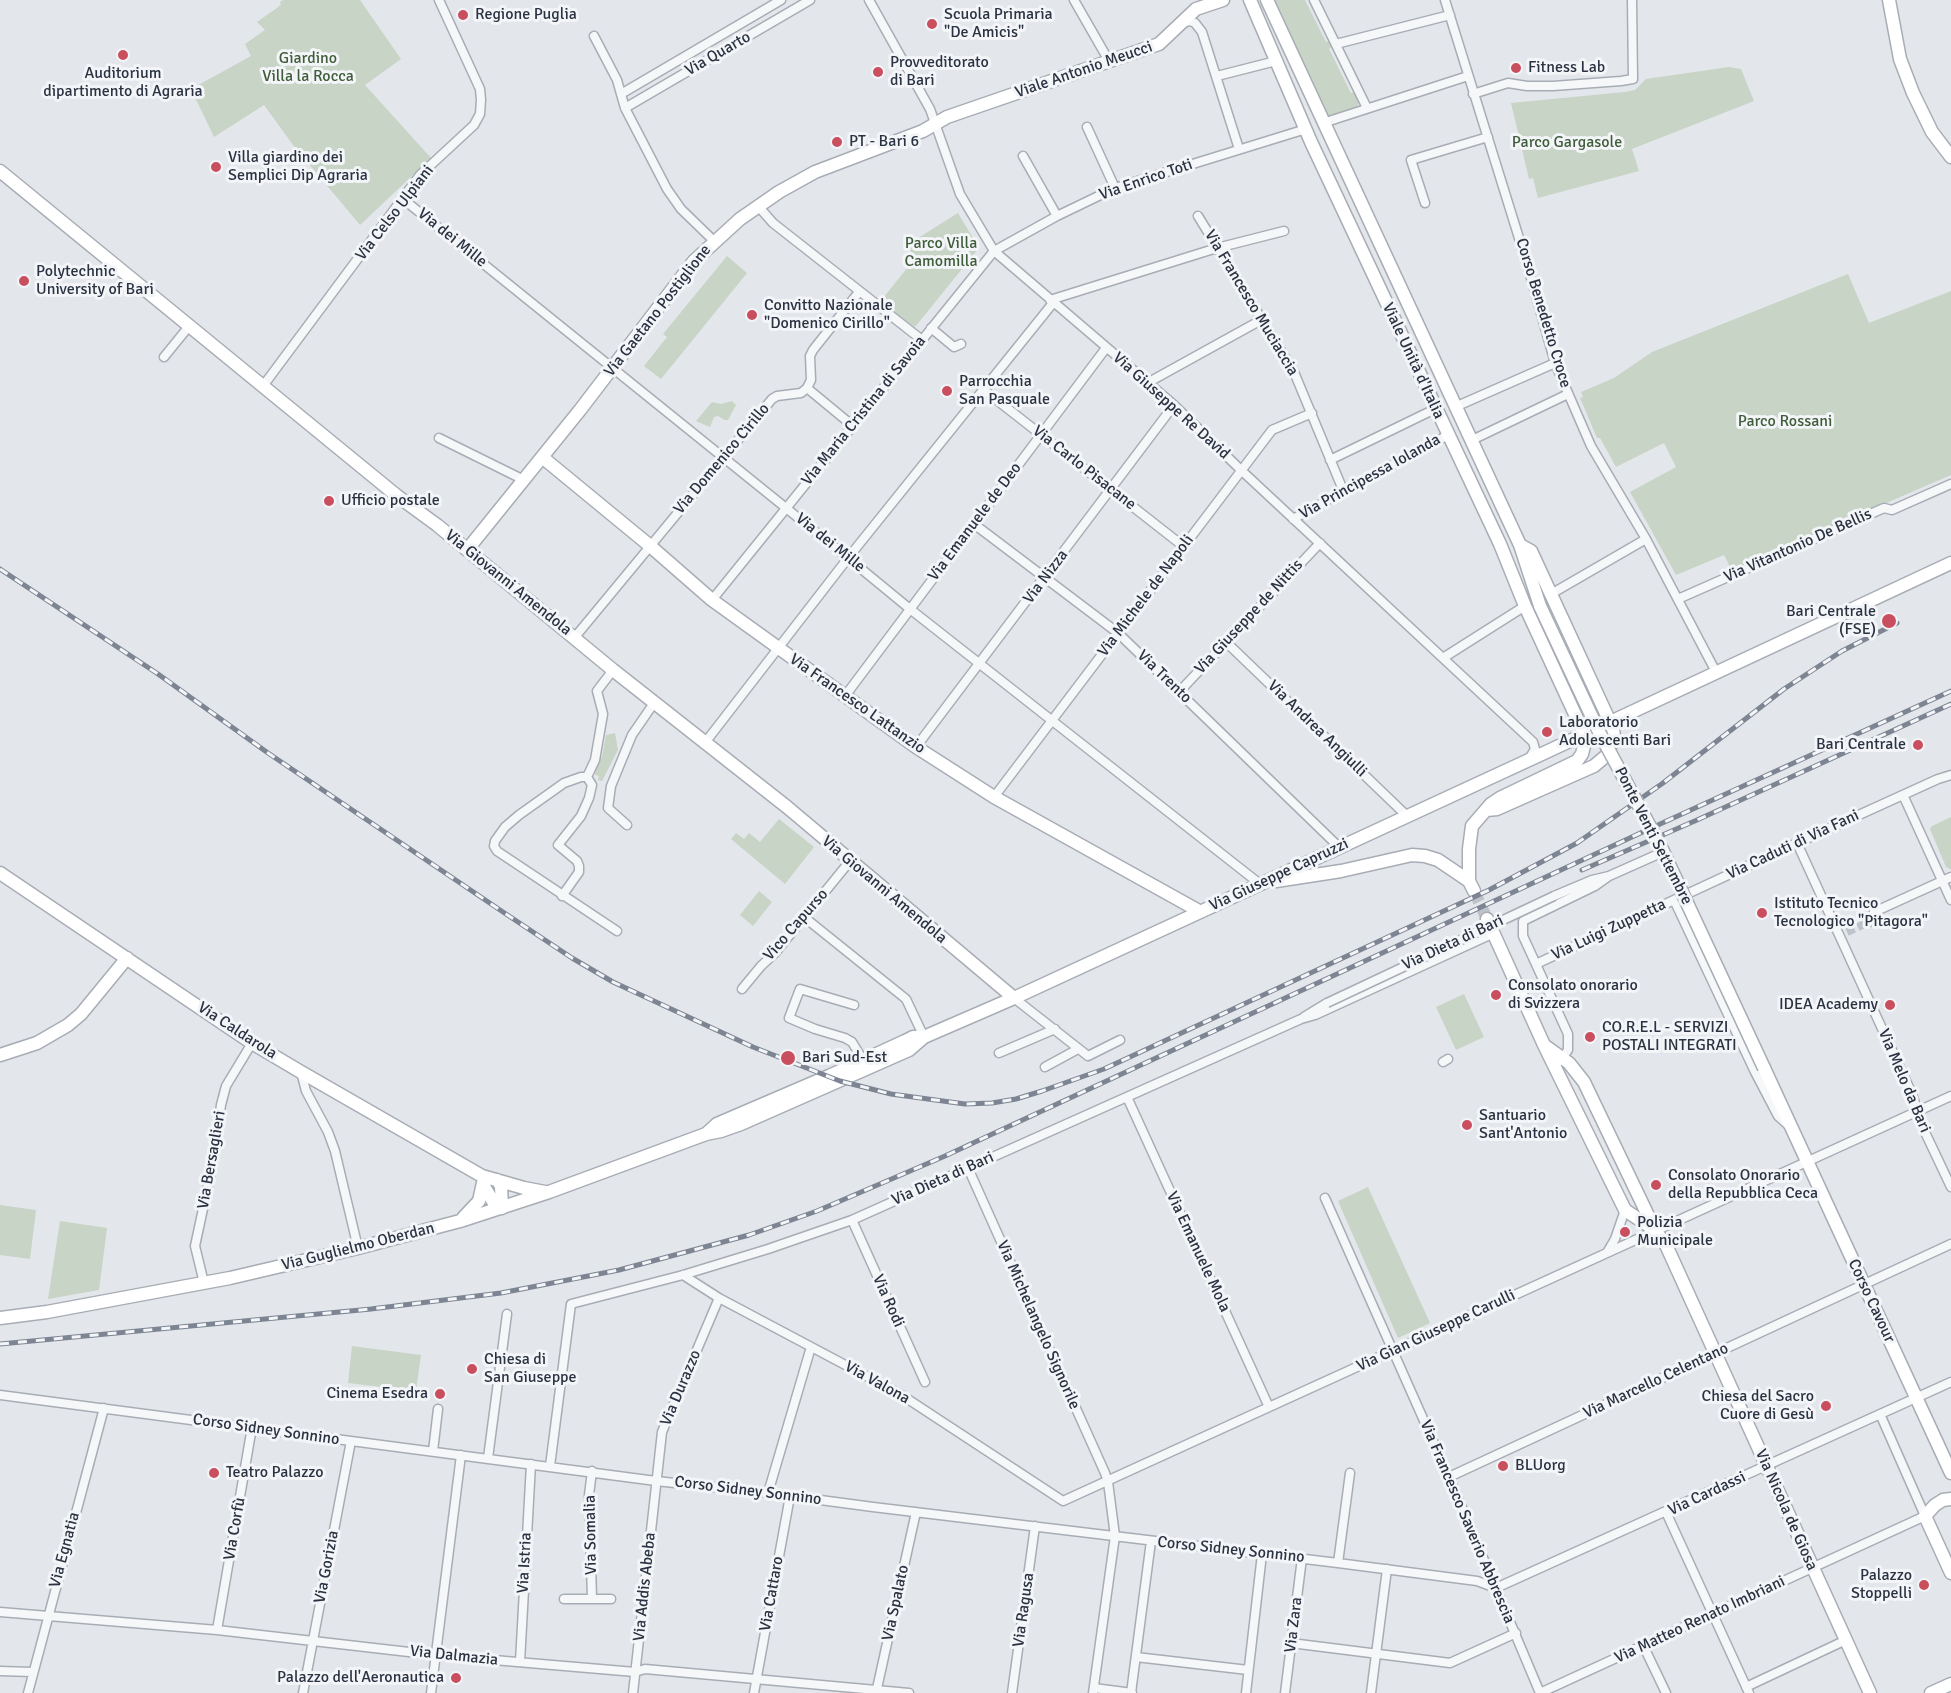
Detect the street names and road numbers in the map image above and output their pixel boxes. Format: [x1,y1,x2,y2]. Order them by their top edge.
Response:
street label: Via Quarto [682,28,754,80]
street label: Viale Antonio Meucci [1013,37,1155,103]
street label: Via Enrico Toti [1097,155,1195,205]
street label: Via Celso Ulpiani [352,162,438,264]
street label: Via dei Mille [413,204,491,272]
street label: Via Francesco Muciaccia [1200,227,1302,379]
street label: Corso Benedetto Croce [1511,236,1575,390]
street label: Via Gaetano Postiglione [600,241,716,381]
street label: Viale Unità d'Italia [1378,300,1448,422]
street label: Via Maria Cristina di Savoia [798,332,930,490]
street label: Via Giuseppe Re David [1108,348,1234,464]
street label: Via Domenico Cirillo [670,400,774,518]
street label: Via Carlo Pisacane [1028,422,1140,514]
street label: Via Principessa Iolanda [1296,430,1444,524]
street label: Via Emanuele de Deo [924,459,1026,585]
street label: Via Vitantonio De Bellis [1721,505,1875,587]
street label: Via dei Mille [791,509,869,577]
street label: Via Giovanni Amendola [441,526,575,640]
street label: Via Michele de Napoli [1094,531,1198,661]
street label: Via Nizza [1019,546,1073,608]
street label: Via Giuseppe de Nittis [1191,556,1307,678]
street label: Via Trento [1133,646,1195,708]
street label: Via Francesco Lattanzio [785,650,929,758]
street label: Via Andrea Angiulli [1263,677,1371,781]
street label: Ponte Venti Settembre [1610,764,1696,908]
street label: Via Caduti di Via Fani [1724,806,1862,884]
street label: Via Giovanni Amendola [817,832,951,948]
street label: Via Giuseppe Capruzzi [1206,834,1352,916]
street label: Vico Capurso [760,885,832,965]
street label: Via Luigi Zuppetta [1549,895,1669,965]
street label: Via Dieta di Bari [1399,911,1507,975]
street label: Via Caldarola [194,998,280,1064]
street label: Via Melo da Bari [1874,1026,1934,1136]
street label: Via Bersaglieri [194,1109,230,1211]
street label: Via Dieta di Bari [889,1148,997,1210]
street label: Via Emanuele Mola [1162,1189,1234,1315]
street label: Via Guglielmo Oberdan [280,1219,436,1275]
street label: Via Michelangelo Signorile [992,1238,1084,1412]
street label: Corso Cavour [1843,1256,1899,1346]
street label: Via Rodi [868,1272,908,1330]
street label: Via Gian Giuseppe Carulli [1354,1286,1518,1376]
street label: Via Marcello Celentano [1580,1339,1732,1423]
street label: Via Durazzo [656,1347,706,1429]
street label: Via Valona [841,1357,913,1409]
street label: Corso Sidney Sonnino [191,1410,341,1450]
street label: Via Francesco Saverio Abbrescia [1415,1417,1519,1627]
street label: Via Nicola de Giosa [1751,1446,1821,1574]
street label: Via Cardassi [1665,1468,1749,1520]
street label: Corso Sidney Sonnino [673,1472,823,1510]
street label: Via Somalia [581,1495,601,1575]
street label: Via Corfù [220,1496,250,1562]
street label: Via Egnatia [46,1510,84,1590]
street label: Via Gorizia [311,1529,343,1605]
street label: Via Istria [514,1532,536,1594]
street label: Via Addis Abeba [630,1532,660,1642]
street label: Corso Sidney Sonnino [1156,1533,1306,1567]
street label: Via Cattaro [756,1555,788,1633]
street label: Via Spalato [879,1563,913,1643]
street label: Via Ragusa [1009,1572,1039,1648]
street label: Via Matteo Renato Imbriani [1612,1572,1788,1668]
street label: Via Zara [1281,1596,1307,1654]
street label: Via Dalmazia [409,1642,499,1670]

